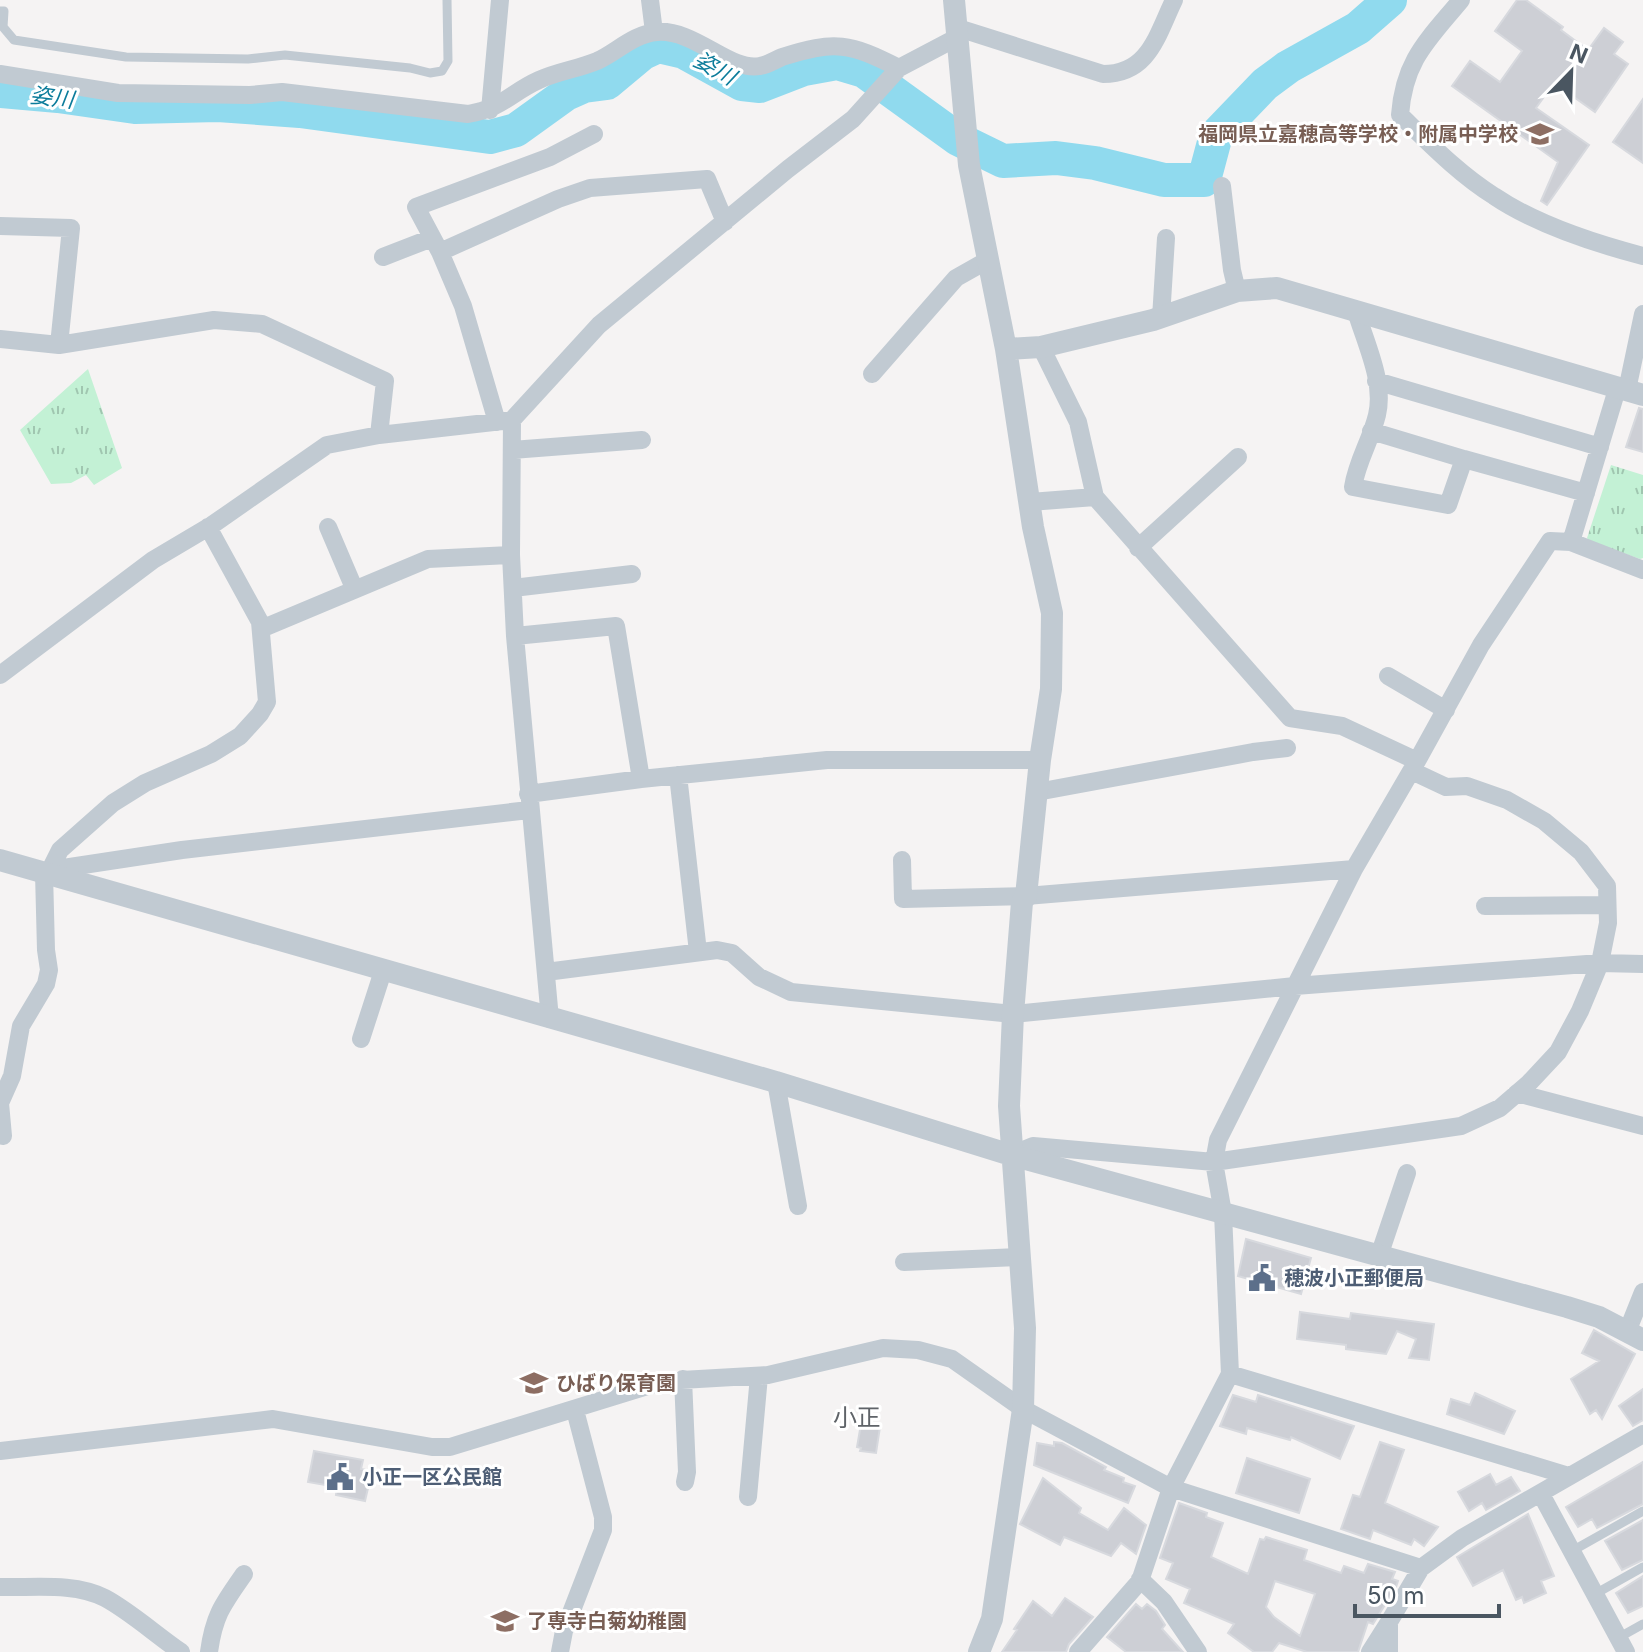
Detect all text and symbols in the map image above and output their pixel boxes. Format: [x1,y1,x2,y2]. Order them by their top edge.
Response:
north arrow [1531,32,1611,112]
text: N [1566,38,1592,69]
water label: 姿川 [689,46,742,91]
water label: 姿川 [29,81,77,113]
school or university icon: 福岡県立嘉穂高等学校・附属中学校 [1525,119,1555,149]
place label: 福岡県立嘉穂高等学校・附属中学校 [1198,122,1518,146]
public building icon: 穂波小正郵便局 [1247,1263,1277,1293]
place label: 穂波小正郵便局 [1284,1266,1424,1290]
school or university icon: ひばり保育園 [519,1368,549,1398]
place label: ひばり保育園 [556,1371,676,1395]
district label: 小正 [833,1403,881,1432]
public building icon: 小正一区公民館 [325,1462,355,1492]
place label: 小正一区公民館 [362,1465,502,1489]
scale bar [1355,1568,1499,1618]
text: 50 m [1367,1581,1425,1610]
school or university icon: 了専寺白菊幼稚園 [490,1606,520,1636]
place label: 了専寺白菊幼稚園 [527,1609,687,1633]

